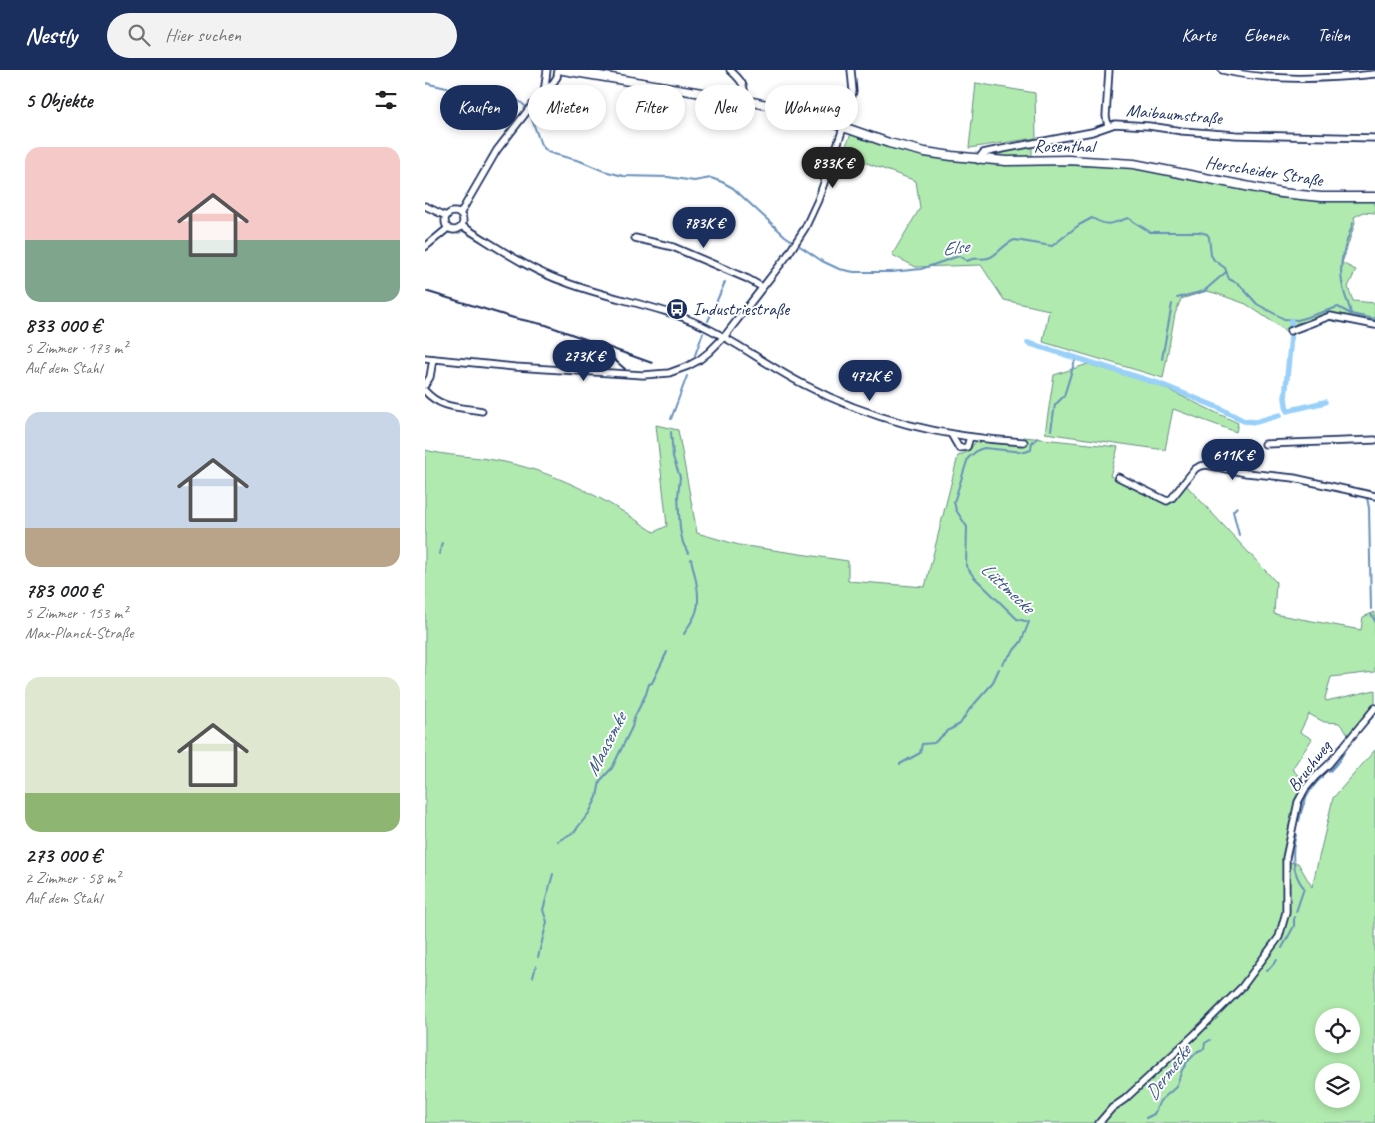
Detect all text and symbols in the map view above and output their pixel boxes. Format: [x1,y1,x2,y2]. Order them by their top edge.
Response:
search box [107,13,457,58]
text: Nestly [25,20,77,50]
icon: search [125,21,153,49]
text: Hier suchen [165,23,241,47]
text: Karte [1181,24,1216,46]
text: Ebenen [1244,24,1289,46]
text: Teilen [1317,24,1350,46]
chip: Kaufen [440,85,518,130]
chip: Mieten [528,85,606,130]
chip: Filter [616,85,685,130]
chip: Neu [695,85,755,130]
chip: Wohnung [765,85,858,130]
icon: filters [372,86,400,114]
text: 5 Objekte [25,87,92,113]
street label: Maibaumstraße [1125,99,1224,129]
street label: Rosenthal [1033,134,1097,158]
pin: 833K € [792,146,874,189]
street label: Herscheider Straße [1204,151,1325,191]
text: 833K € [813,153,853,173]
icon: home [168,180,258,270]
pin: 783K € [663,206,745,249]
text: 783K € [684,213,724,233]
water label: Else [941,234,972,262]
bus stop icon: Industriestraße [665,297,689,321]
place label: Industriestraße [693,298,790,320]
text: 833 000 € [25,312,101,338]
text: 5 Zimmer · 173 m² [25,338,127,358]
pin: 273K € [543,340,625,382]
text: 273K € [564,346,604,366]
text: Auf dem Stahl [25,358,102,378]
pin: 472K € [829,360,911,402]
text: 472K € [850,366,890,386]
pin: 611K € [1192,438,1274,481]
icon: home [168,445,258,535]
text: 611K € [1212,445,1254,465]
water label: Lüttmecke [976,557,1041,620]
text: 783 000 € [25,577,101,603]
text: 5 Zimmer · 153 m² [25,603,127,623]
text: Max-Planck-Straße [25,623,133,643]
water label: Maasemke [580,707,633,780]
icon: home [168,710,258,800]
street label: Bruchweg [1282,735,1337,796]
text: 273 000 € [25,842,101,868]
text: 2 Zimmer · 58 m² [25,868,120,888]
text: Auf dem Stahl [25,888,102,908]
map controls [1315,1008,1360,1108]
button: locate [1315,1008,1360,1053]
water label: Dermecke [1140,1038,1198,1105]
button: layers [1315,1063,1360,1108]

